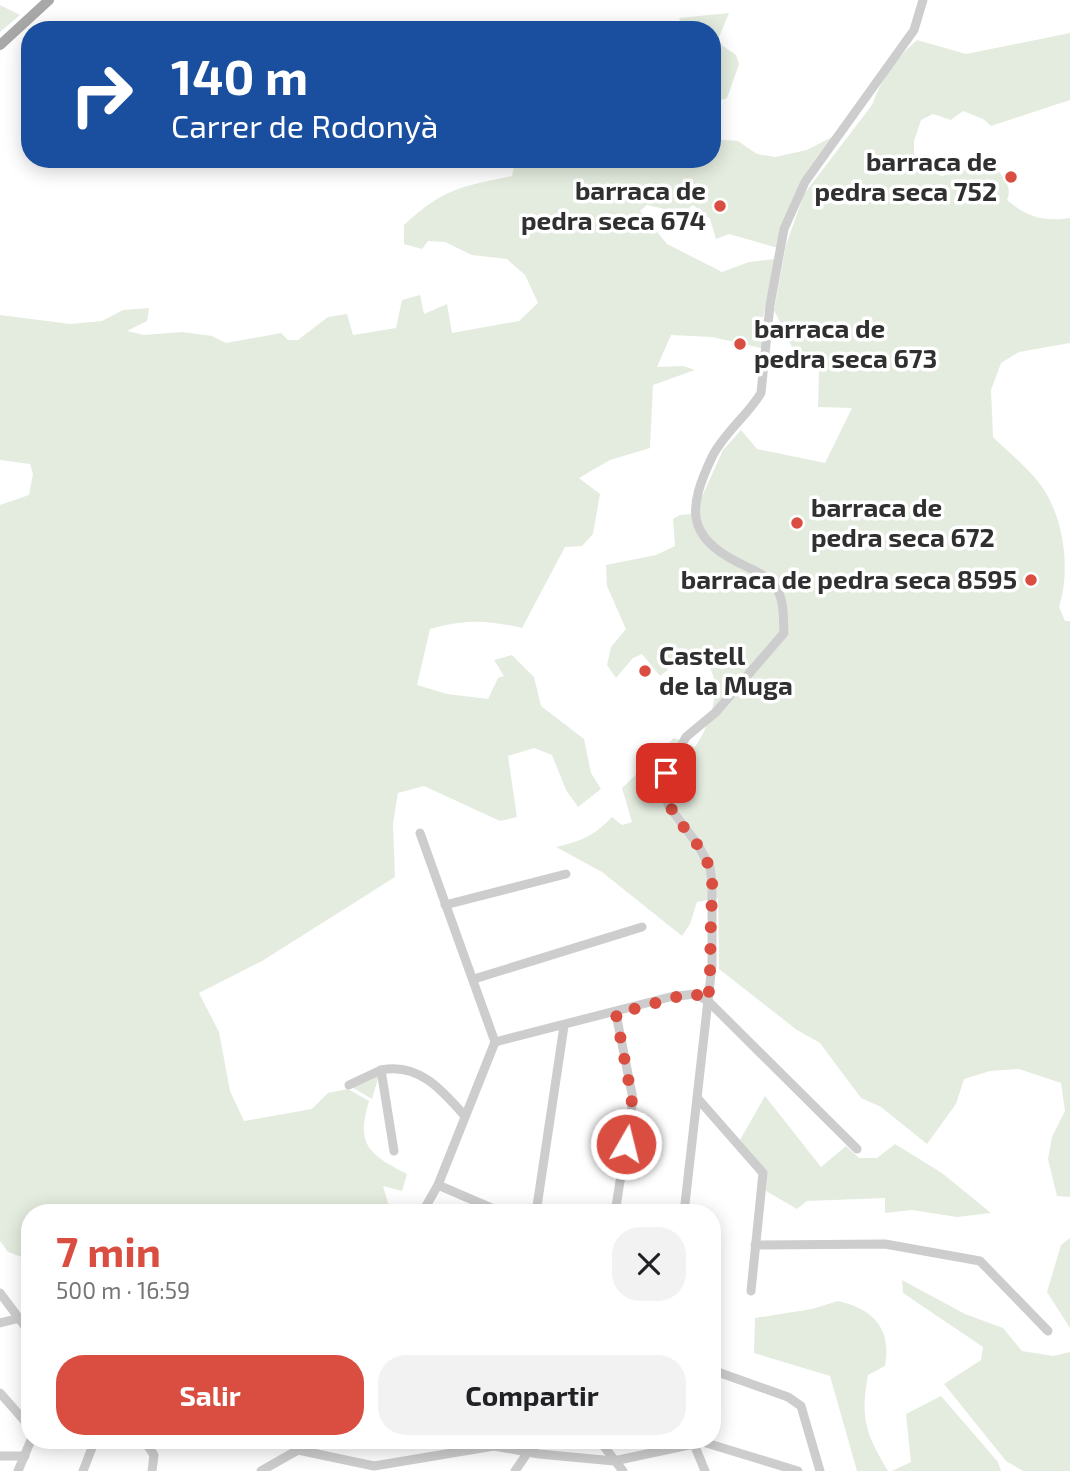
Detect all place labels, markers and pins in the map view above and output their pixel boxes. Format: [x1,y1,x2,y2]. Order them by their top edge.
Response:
place label: barraca de pedra seca 752 [814,145,997,206]
marker: barraca de pedra seca 752 [1003,169,1019,185]
place label: barraca de pedra seca 674 [521,174,706,235]
marker: barraca de pedra seca 674 [712,198,728,214]
place label: barraca de pedra seca 673 [754,312,937,373]
marker: barraca de pedra seca 673 [732,336,748,352]
place label: barraca de pedra seca 672 [811,491,995,552]
marker: barraca de pedra seca 672 [789,515,805,531]
place label: barraca de pedra seca 8595 [681,563,1017,594]
marker: barraca de pedra seca 8595 [1023,572,1039,588]
place label: Castell de la Muga [659,639,793,700]
marker: Castell de la Muga [637,663,653,679]
pin [636,743,696,803]

